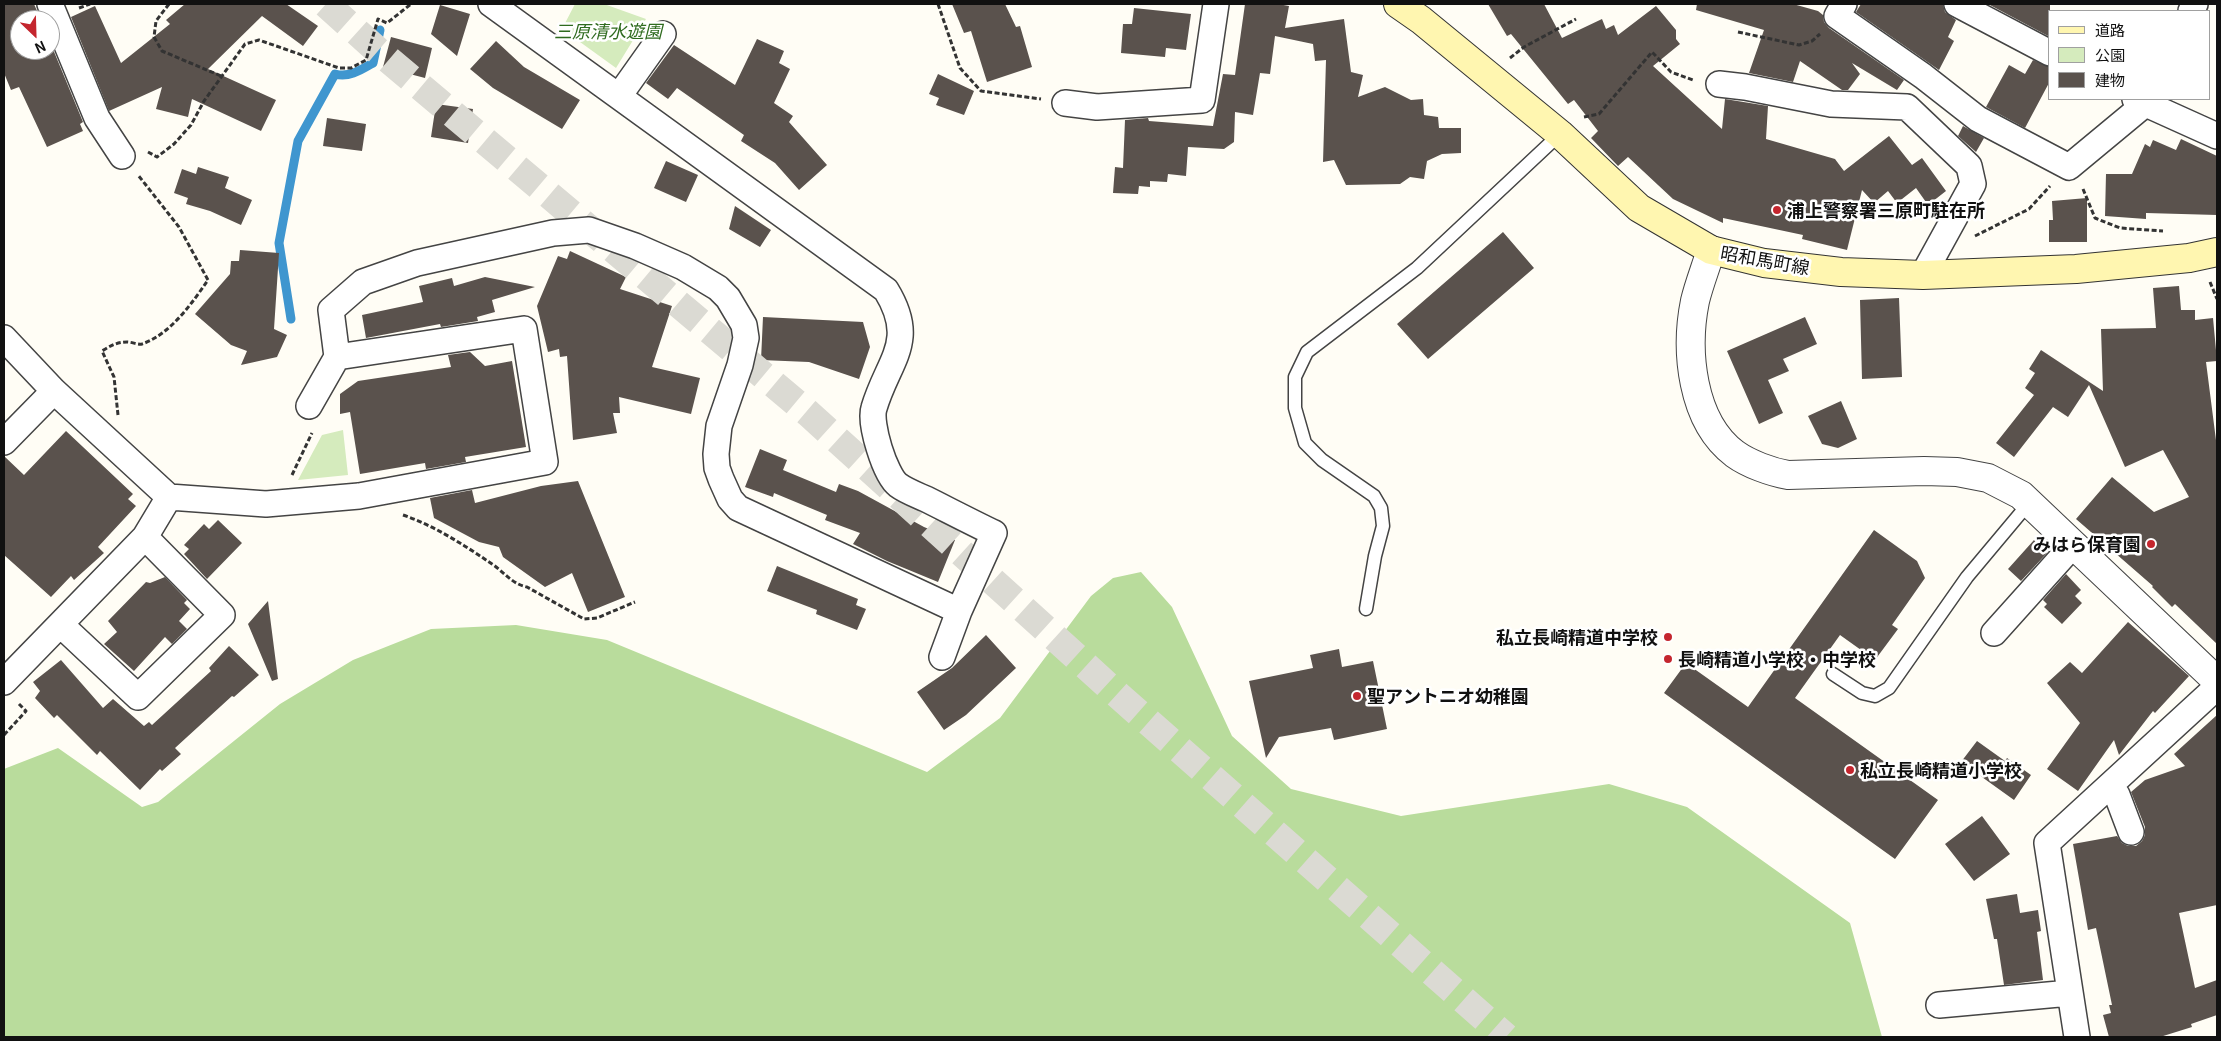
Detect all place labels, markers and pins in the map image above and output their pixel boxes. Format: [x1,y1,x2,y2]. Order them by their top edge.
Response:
place label: 浦上警察署三原町駐在所 [1787,199,1985,221]
marker: 浦上警察署三原町駐在所 [1771,204,1783,216]
place label: みはら保育園 [2033,533,2141,555]
marker: みはら保育園 [2145,538,2157,550]
place label: 私立長崎精道中学校 [1496,626,1658,648]
marker: 私立長崎精道中学校 [1662,631,1674,643]
place label: 長崎精道小学校・中学校 [1678,648,1876,670]
marker: 長崎精道小学校・中学校 [1662,653,1674,665]
place label: 聖アントニオ幼稚園 [1367,685,1529,707]
marker: 聖アントニオ幼稚園 [1351,690,1363,702]
place label: 私立長崎精道小学校 [1860,759,2022,781]
marker: 私立長崎精道小学校 [1844,764,1856,776]

